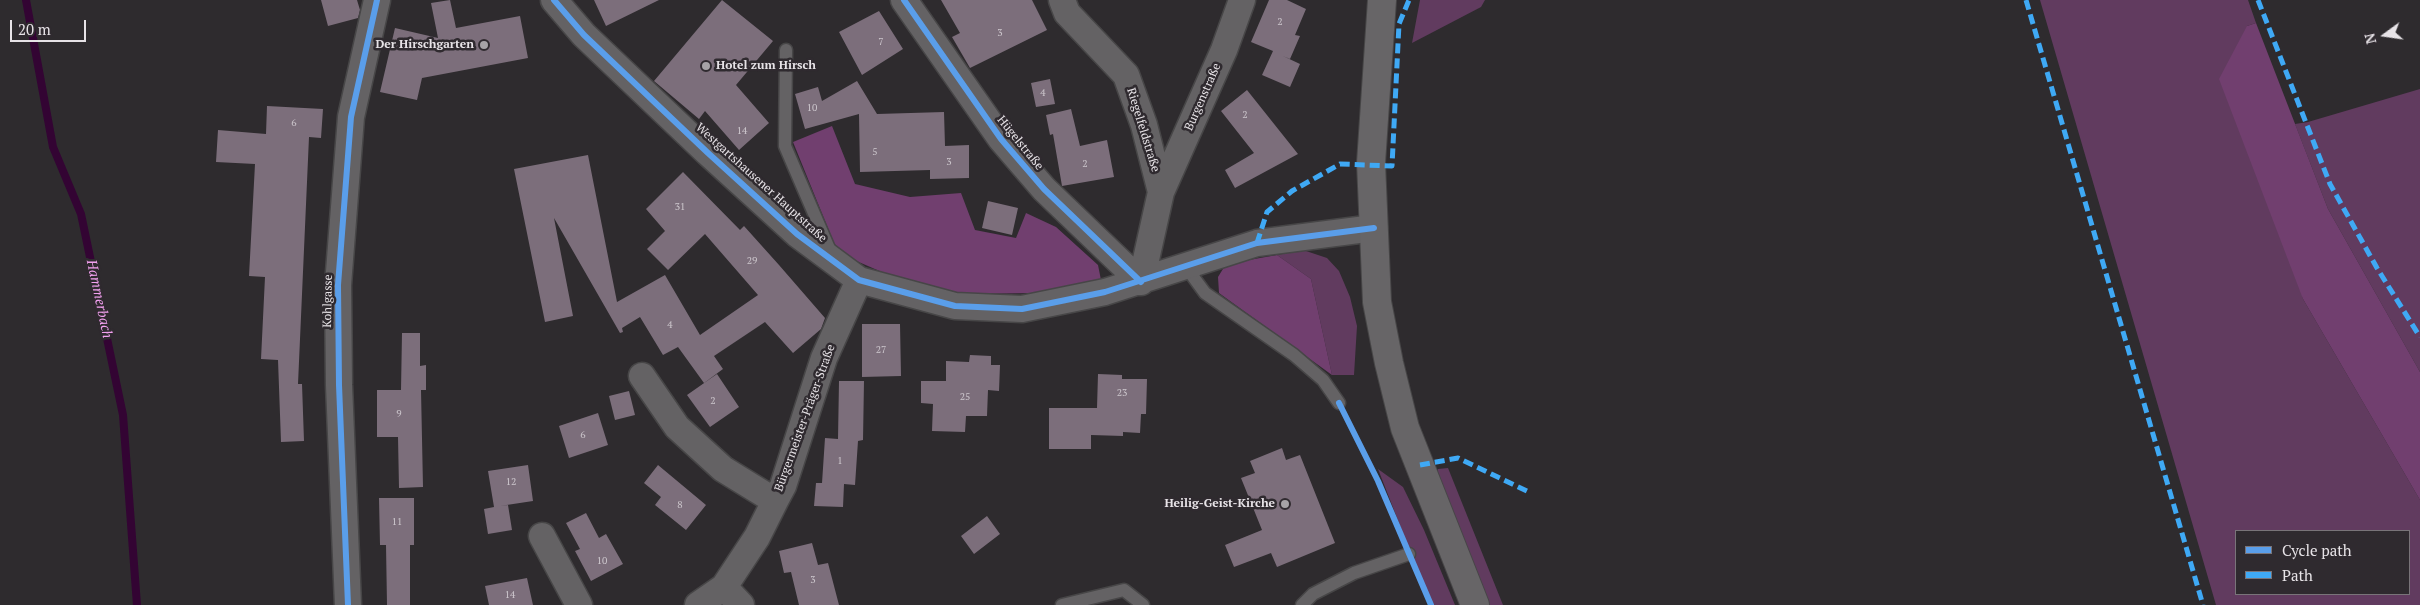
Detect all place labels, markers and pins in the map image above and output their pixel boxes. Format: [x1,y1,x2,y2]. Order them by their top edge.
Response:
place label: Der Hirschgarten [375,38,474,52]
marker: Der Hirschgarten [478,39,490,51]
place label: Hotel zum Hirsch [716,59,816,73]
marker: Hotel zum Hirsch [700,60,712,72]
place label: Heilig-Geist-Kirche [1164,497,1275,511]
marker: Heilig-Geist-Kirche [1279,498,1291,510]

